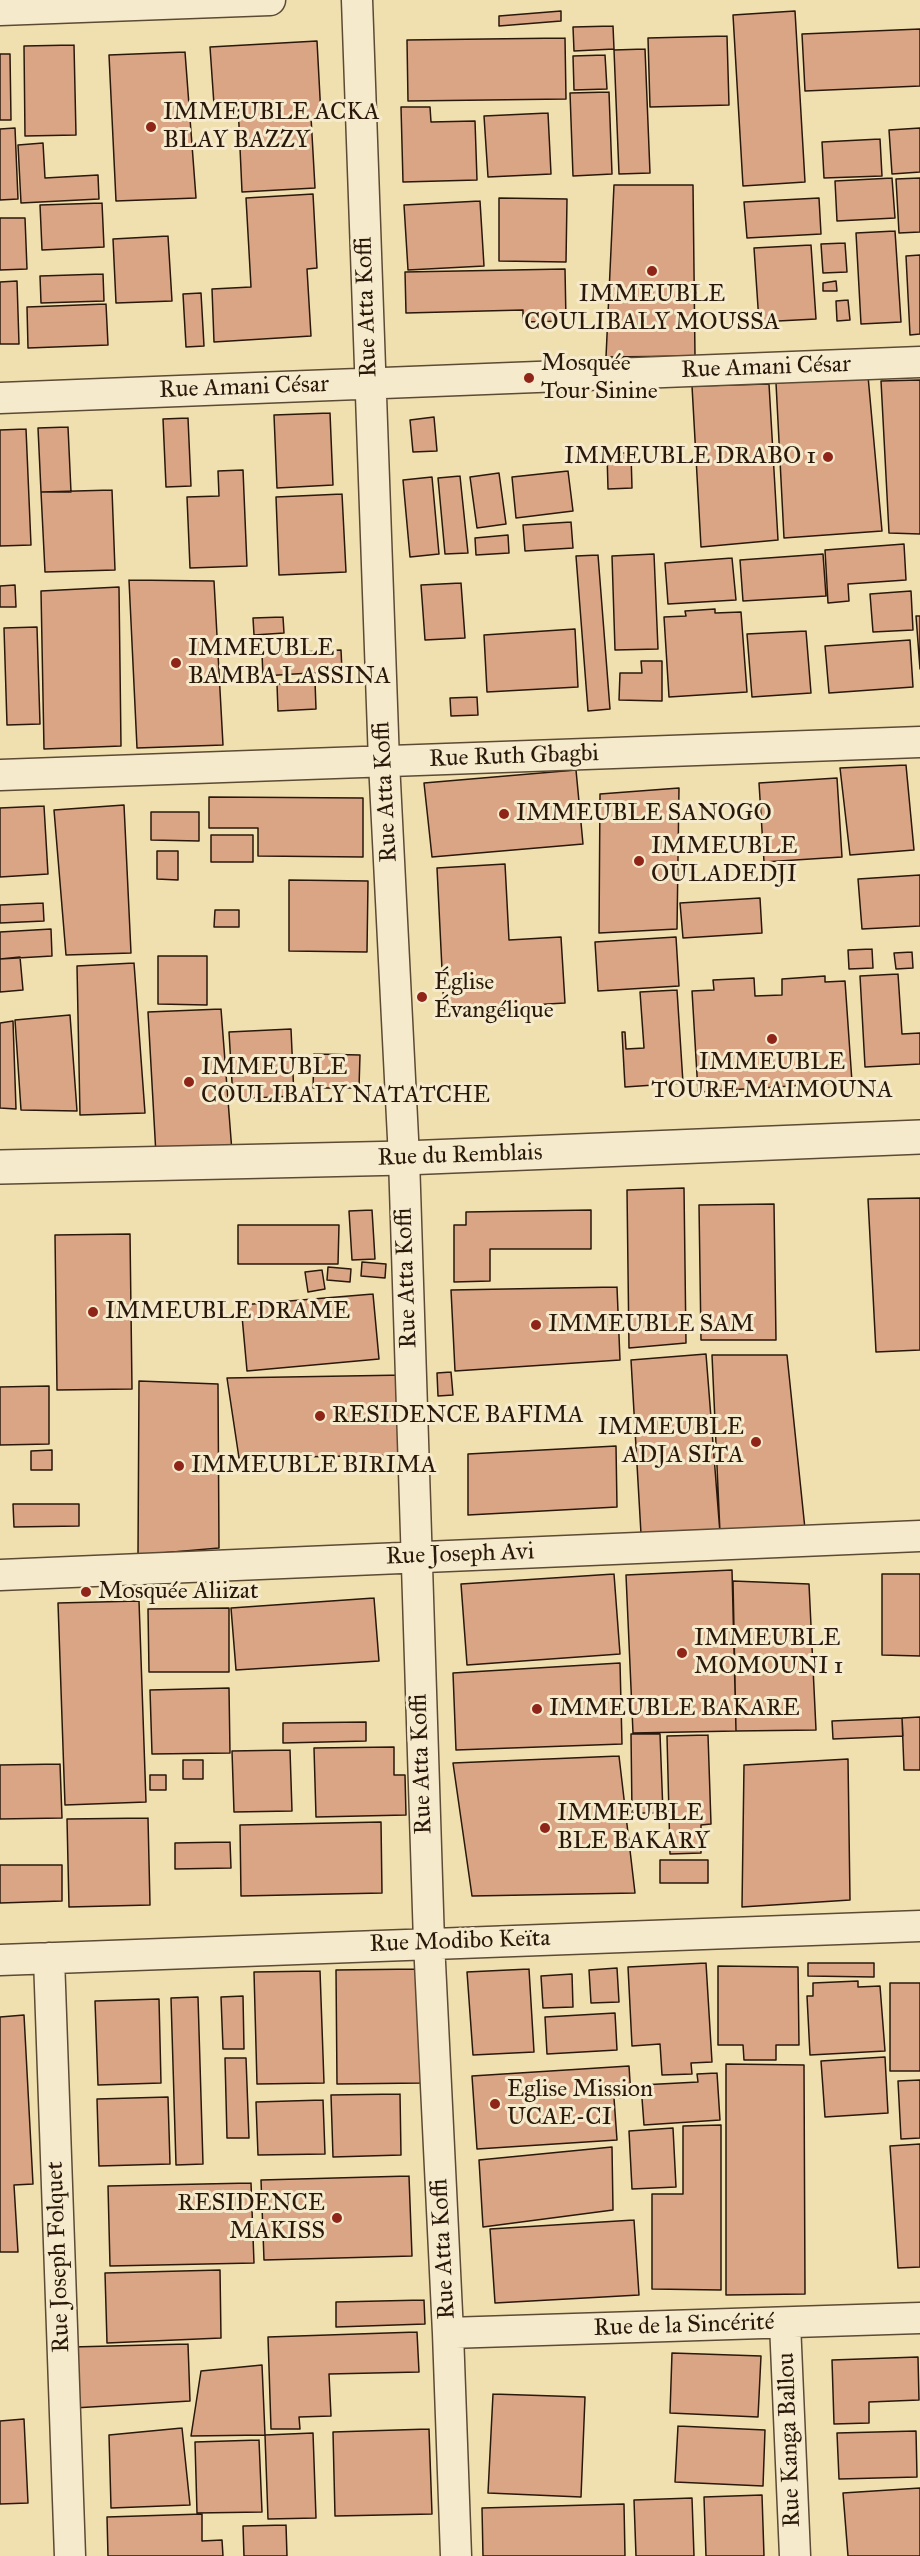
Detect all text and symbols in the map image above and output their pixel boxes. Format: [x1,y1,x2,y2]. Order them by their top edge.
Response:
place label: IMMEUBLE ACKA BLAY BAZZY [163,99,380,155]
marker: IMMEUBLE ACKA BLAY BAZZY [144,120,158,134]
street label: Rue Atta Koffi [350,236,384,378]
marker: IMMEUBLE COULIBALY MOUSSA [645,264,659,278]
place label: IMMEUBLE COULIBALY MOUSSA [524,281,780,337]
place label: Mosquée Tour Sinine [541,350,658,406]
street label: Rue Amani César [681,351,851,385]
street label: Rue Amani César [159,371,329,405]
marker: Mosquée Tour Sinine [522,371,536,385]
place label: IMMEUBLE DRABO 1 [564,443,816,471]
marker: IMMEUBLE DRABO 1 [821,450,835,464]
place label: IMMEUBLE BAMBA LASSINA [188,635,391,691]
marker: IMMEUBLE BAMBA LASSINA [169,656,183,670]
street label: Rue Atta Koffi [368,721,404,863]
street label: Rue Ruth Gbagbi [429,740,599,774]
place label: IMMEUBLE SANOGO [516,800,772,828]
marker: IMMEUBLE SANOGO [497,807,511,821]
place label: IMMEUBLE OULADEDJI [651,833,797,889]
marker: IMMEUBLE OULADEDJI [632,854,646,868]
place label: Église Évangélique [434,969,554,1025]
marker: Église Évangélique [415,990,429,1004]
marker: IMMEUBLE TOURE MAIMOUNA [765,1032,779,1046]
place label: IMMEUBLE TOURE MAIMOUNA [651,1049,893,1105]
place label: IMMEUBLE COULIBALY NATATCHE [201,1054,490,1110]
marker: IMMEUBLE COULIBALY NATATCHE [182,1075,196,1089]
street label: Rue du Remblais [377,1139,543,1173]
street label: Rue Atta Koffi [390,1207,424,1349]
place label: IMMEUBLE DRAME [105,1298,350,1326]
marker: IMMEUBLE DRAME [86,1305,100,1319]
place label: IMMEUBLE SAM [548,1311,754,1339]
marker: IMMEUBLE SAM [529,1318,543,1332]
place label: RESIDENCE BAFIMA [332,1402,584,1430]
marker: RESIDENCE BAFIMA [313,1409,327,1423]
place label: IMMEUBLE ADJA SITA [598,1414,744,1470]
marker: IMMEUBLE ADJA SITA [749,1435,763,1449]
place label: IMMEUBLE BIRIMA [191,1452,437,1480]
marker: IMMEUBLE BIRIMA [172,1459,186,1473]
street label: Rue Joseph Avi [385,1538,535,1572]
place label: Mosquée Aliizat [98,1578,258,1606]
marker: Mosquée Aliizat [79,1585,93,1599]
place label: IMMEUBLE MOMOUNI 1 [694,1625,843,1681]
marker: IMMEUBLE MOMOUNI 1 [675,1646,689,1660]
street label: Rue Atta Koffi [405,1693,439,1835]
place label: IMMEUBLE BAKARE [549,1695,800,1723]
marker: IMMEUBLE BAKARE [530,1702,544,1716]
place label: IMMEUBLE BLE BAKARY [557,1800,710,1856]
marker: IMMEUBLE BLE BAKARY [538,1821,552,1835]
street label: Rue Modibo Keïta [369,1924,551,1960]
place label: Eglise Mission UCAE-CI [507,2076,653,2132]
marker: Eglise Mission UCAE-CI [488,2097,502,2111]
street label: Rue Joseph Folquet [41,2161,77,2353]
street label: Rue Atta Koffi [426,2178,462,2320]
place label: RESIDENCE MAKISS [177,2190,325,2246]
marker: RESIDENCE MAKISS [330,2211,344,2225]
street label: Rue de la Sincérité [593,2308,775,2344]
street label: Rue Kanga Ballou [773,2352,807,2528]

